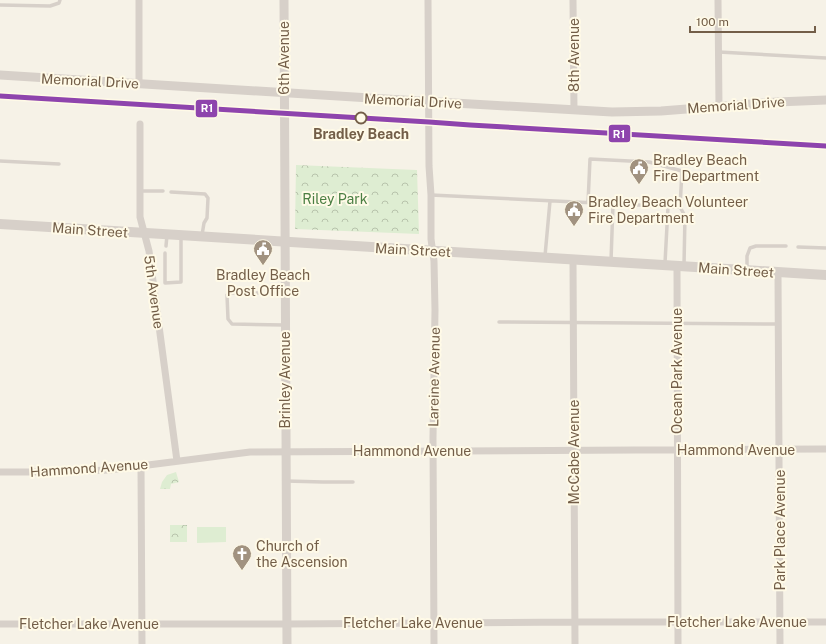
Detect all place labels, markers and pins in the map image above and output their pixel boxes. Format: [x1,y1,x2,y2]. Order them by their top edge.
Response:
marker: Bradley Beach [354,111,368,125]
place label: Bradley Beach [313,126,409,142]
place label: Bradley Beach Fire Department [653,152,759,184]
public building icon: Bradley Beach Fire Department [628,157,650,185]
place label: Bradley Beach Volunteer Fire Department [588,194,748,226]
public building icon: Bradley Beach Volunteer Fire Department [563,199,585,227]
public building icon: Bradley Beach Post Office [252,238,274,266]
place label: Bradley Beach Post Office [216,267,310,299]
place label: Church of the Ascension [256,538,348,570]
church icon: Church of the Ascension [231,543,253,571]

